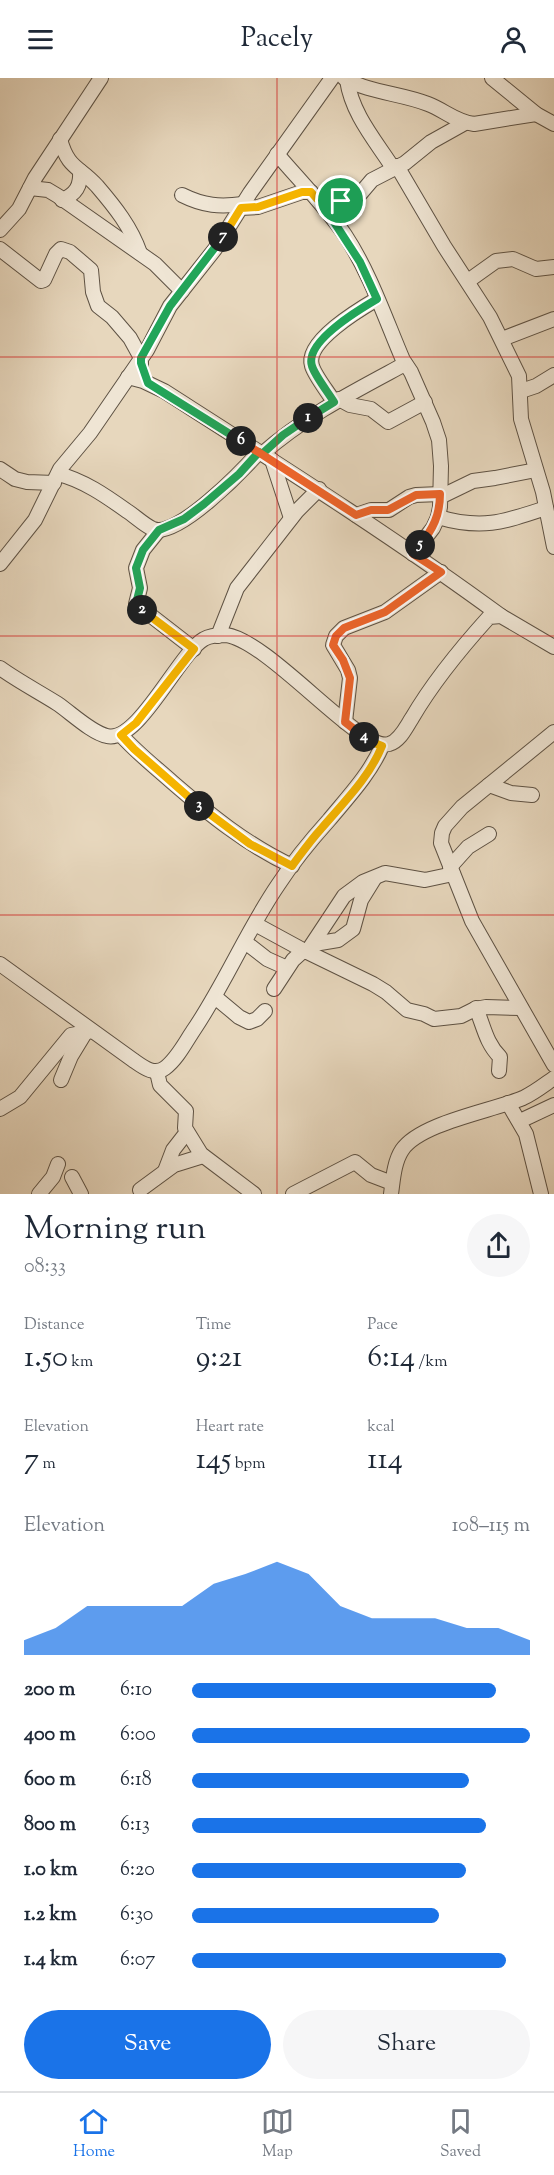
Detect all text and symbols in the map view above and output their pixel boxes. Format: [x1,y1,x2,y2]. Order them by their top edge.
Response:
text: Pacely [241,20,313,59]
icon: menu [24,23,57,56]
icon: person [497,23,530,56]
pin [315,175,366,226]
icon: arrive [324,184,357,217]
pin: 7 [208,222,238,252]
text: 7 [219,225,227,248]
pin: 1 [293,403,323,433]
text: 1 [305,406,311,429]
pin: 6 [226,426,256,456]
text: 6 [237,429,245,452]
pin: 5 [405,530,435,560]
text: 5 [417,533,423,556]
pin: 2 [127,595,157,625]
text: 2 [138,598,146,621]
pin: 4 [349,722,379,752]
text: 4 [360,725,368,748]
pin: 3 [184,791,214,821]
text: 3 [196,794,202,817]
text: Morning run [24,1206,206,1254]
button: share [467,1214,530,1277]
text: 08:33 [24,1253,66,1282]
text: Distance [24,1314,84,1337]
text: Time [196,1314,231,1337]
text: Pace [367,1314,398,1337]
text: 1.50 [24,1337,68,1380]
text: 9:21 [196,1337,242,1380]
text: 6:14 [367,1337,415,1380]
text: km [68,1351,93,1374]
text: /km [415,1351,447,1374]
text: Elevation [24,1416,89,1439]
text: Heart rate [196,1416,264,1439]
text: kcal [367,1416,395,1439]
text: 7 [24,1439,39,1482]
text: 145 [196,1439,231,1482]
text: 114 [367,1439,403,1482]
text: m [39,1453,56,1476]
text: bpm [231,1453,265,1476]
text: Elevation [24,1512,105,1541]
text: 108–115 m [452,1512,530,1541]
text: 200 m [24,1676,75,1705]
text: 6:10 [120,1676,152,1705]
text: 400 m [24,1721,76,1750]
text: 6:00 [120,1721,156,1750]
text: 600 m [24,1766,76,1795]
text: 6:18 [120,1766,152,1795]
text: 800 m [24,1811,76,1840]
text: 6:13 [120,1811,150,1840]
text: 1.0 km [24,1856,78,1885]
text: 6:20 [120,1856,155,1885]
text: 1.2 km [24,1901,77,1930]
text: 6:30 [120,1901,153,1930]
text: 1.4 km [24,1946,78,1975]
text: 6:07 [120,1946,155,1975]
button: Save [24,2010,271,2079]
button: Share [283,2010,530,2079]
tab: Home [73,2105,115,2164]
tab: Map [261,2105,294,2164]
tab: Saved [440,2105,481,2164]

